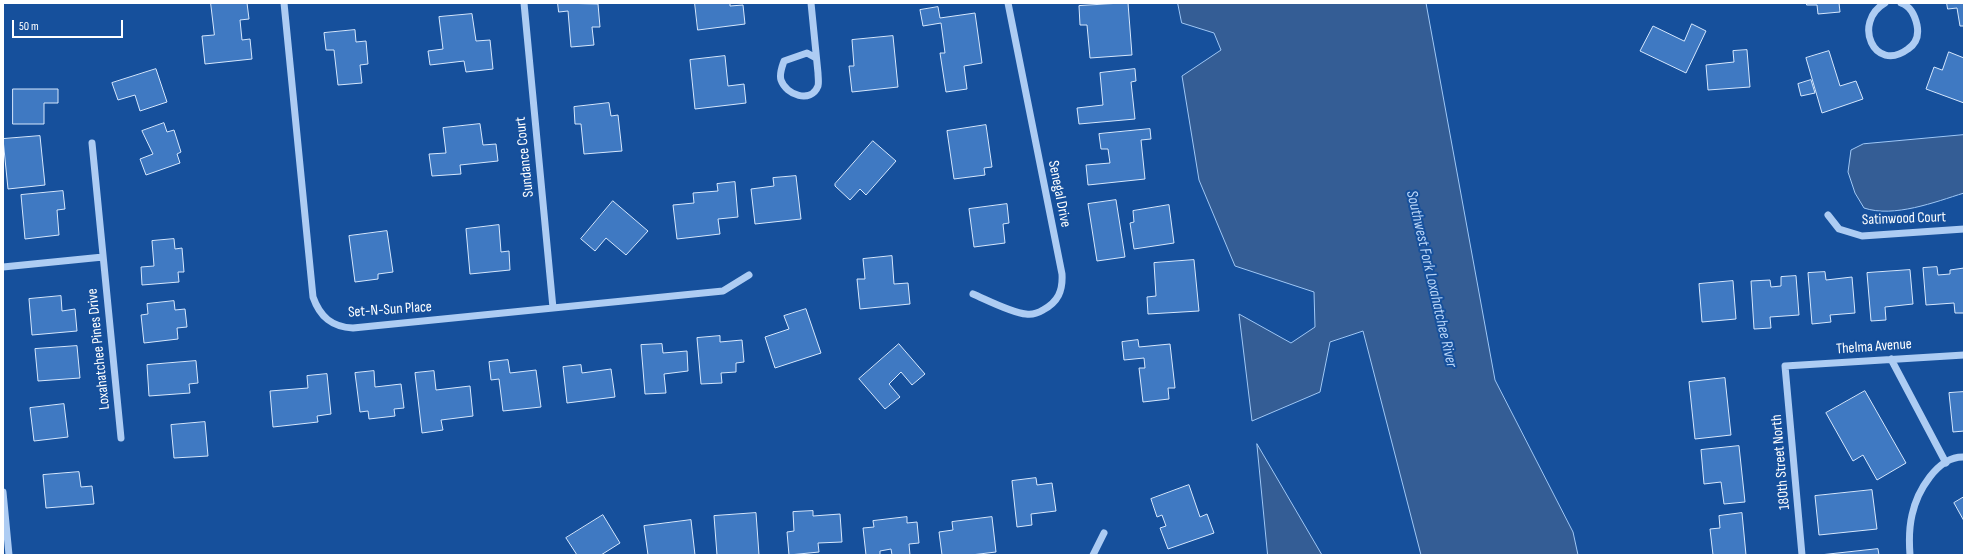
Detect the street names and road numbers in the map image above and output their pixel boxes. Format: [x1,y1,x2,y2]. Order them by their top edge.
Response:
street label: Sundance Court [512,116,538,198]
street label: Senegal Drive [1044,159,1074,229]
street label: Satinwood Court [1862,209,1946,229]
street label: Loxahatchee Pines Drive [84,288,114,410]
street label: Set-N-Sun Place [348,298,432,322]
street label: Thelma Avenue [1836,335,1912,359]
street label: 180th Street North [1768,414,1794,510]

